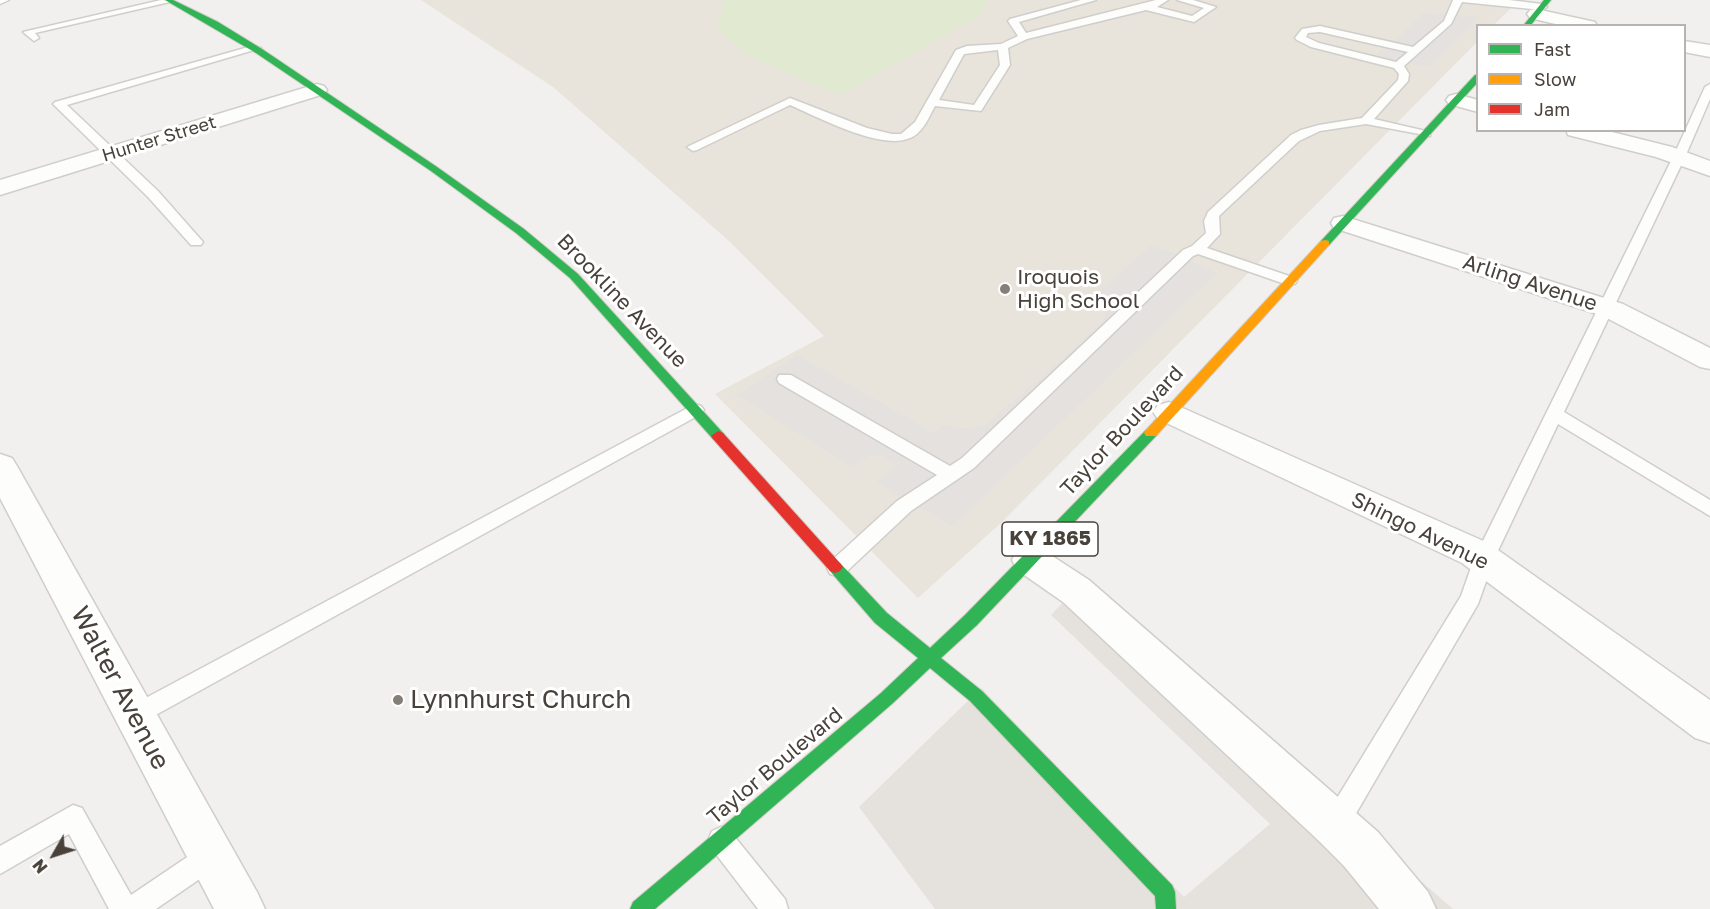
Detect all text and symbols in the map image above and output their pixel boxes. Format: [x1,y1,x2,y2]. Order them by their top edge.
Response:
legend [1476,24,1686,132]
text: Fast [1534,38,1571,60]
text: Slow [1534,68,1576,90]
text: Jam [1534,98,1570,120]
street label: Hunter Street [99,111,219,167]
street label: Brookline Avenue [552,229,692,373]
street label: Arling Avenue [1460,249,1600,317]
place label: Iroquois High School [1017,264,1139,314]
marker: Iroquois High School [998,282,1012,296]
street label: Taylor Boulevard [1055,361,1189,501]
street label: Shingo Avenue [1347,487,1493,575]
road number: KY 1865 [1002,522,1098,556]
street label: Walter Avenue [64,601,176,775]
place label: Lynnhurst Church [410,684,631,716]
marker: Lynnhurst Church [391,693,405,707]
street label: Taylor Boulevard [702,702,848,830]
north arrow [24,825,84,885]
text: N [28,855,52,877]

